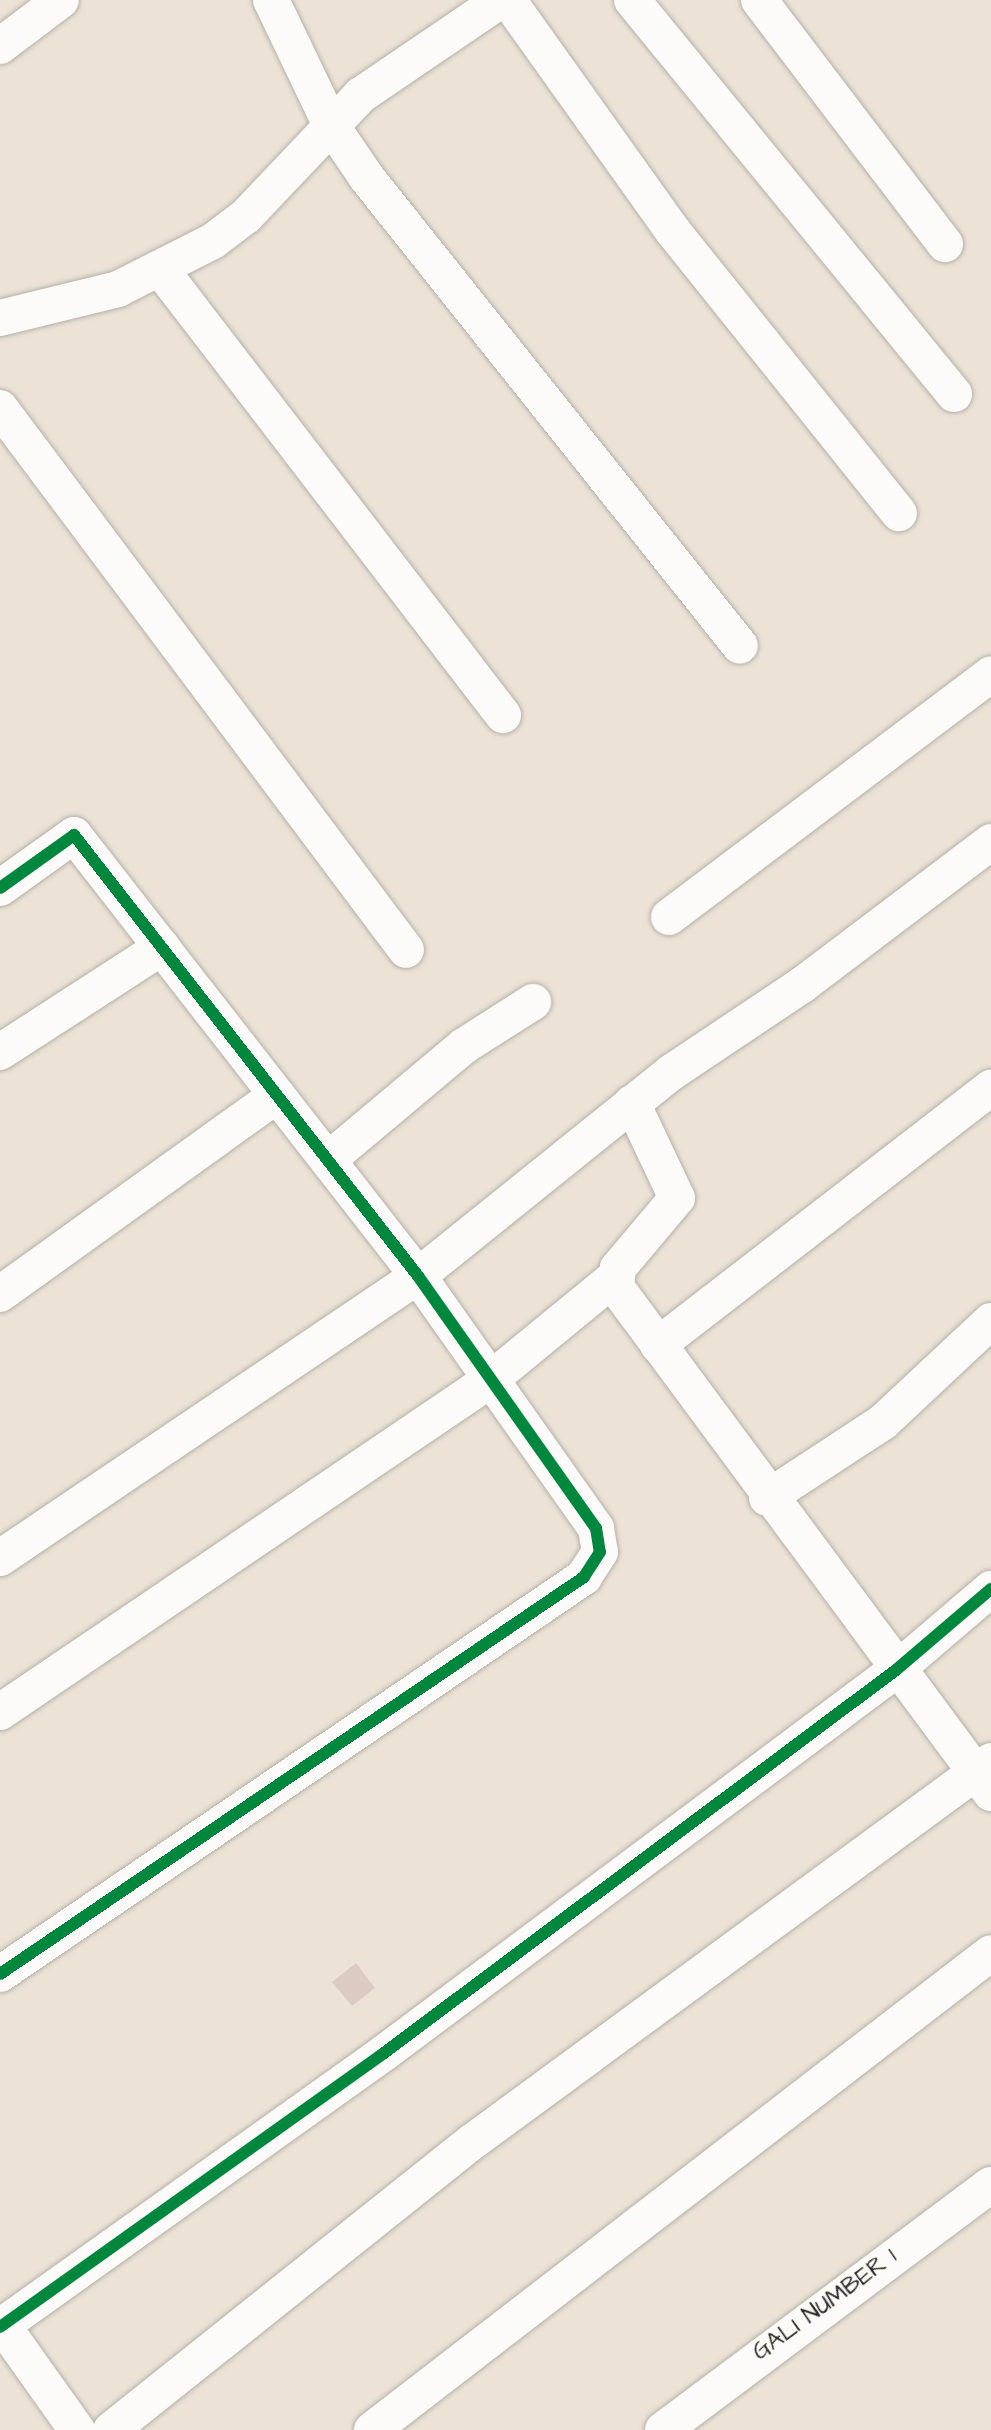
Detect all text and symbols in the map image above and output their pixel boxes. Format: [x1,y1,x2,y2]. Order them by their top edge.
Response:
street label: GALI NUMBER 1 [747,2243,903,2367]

